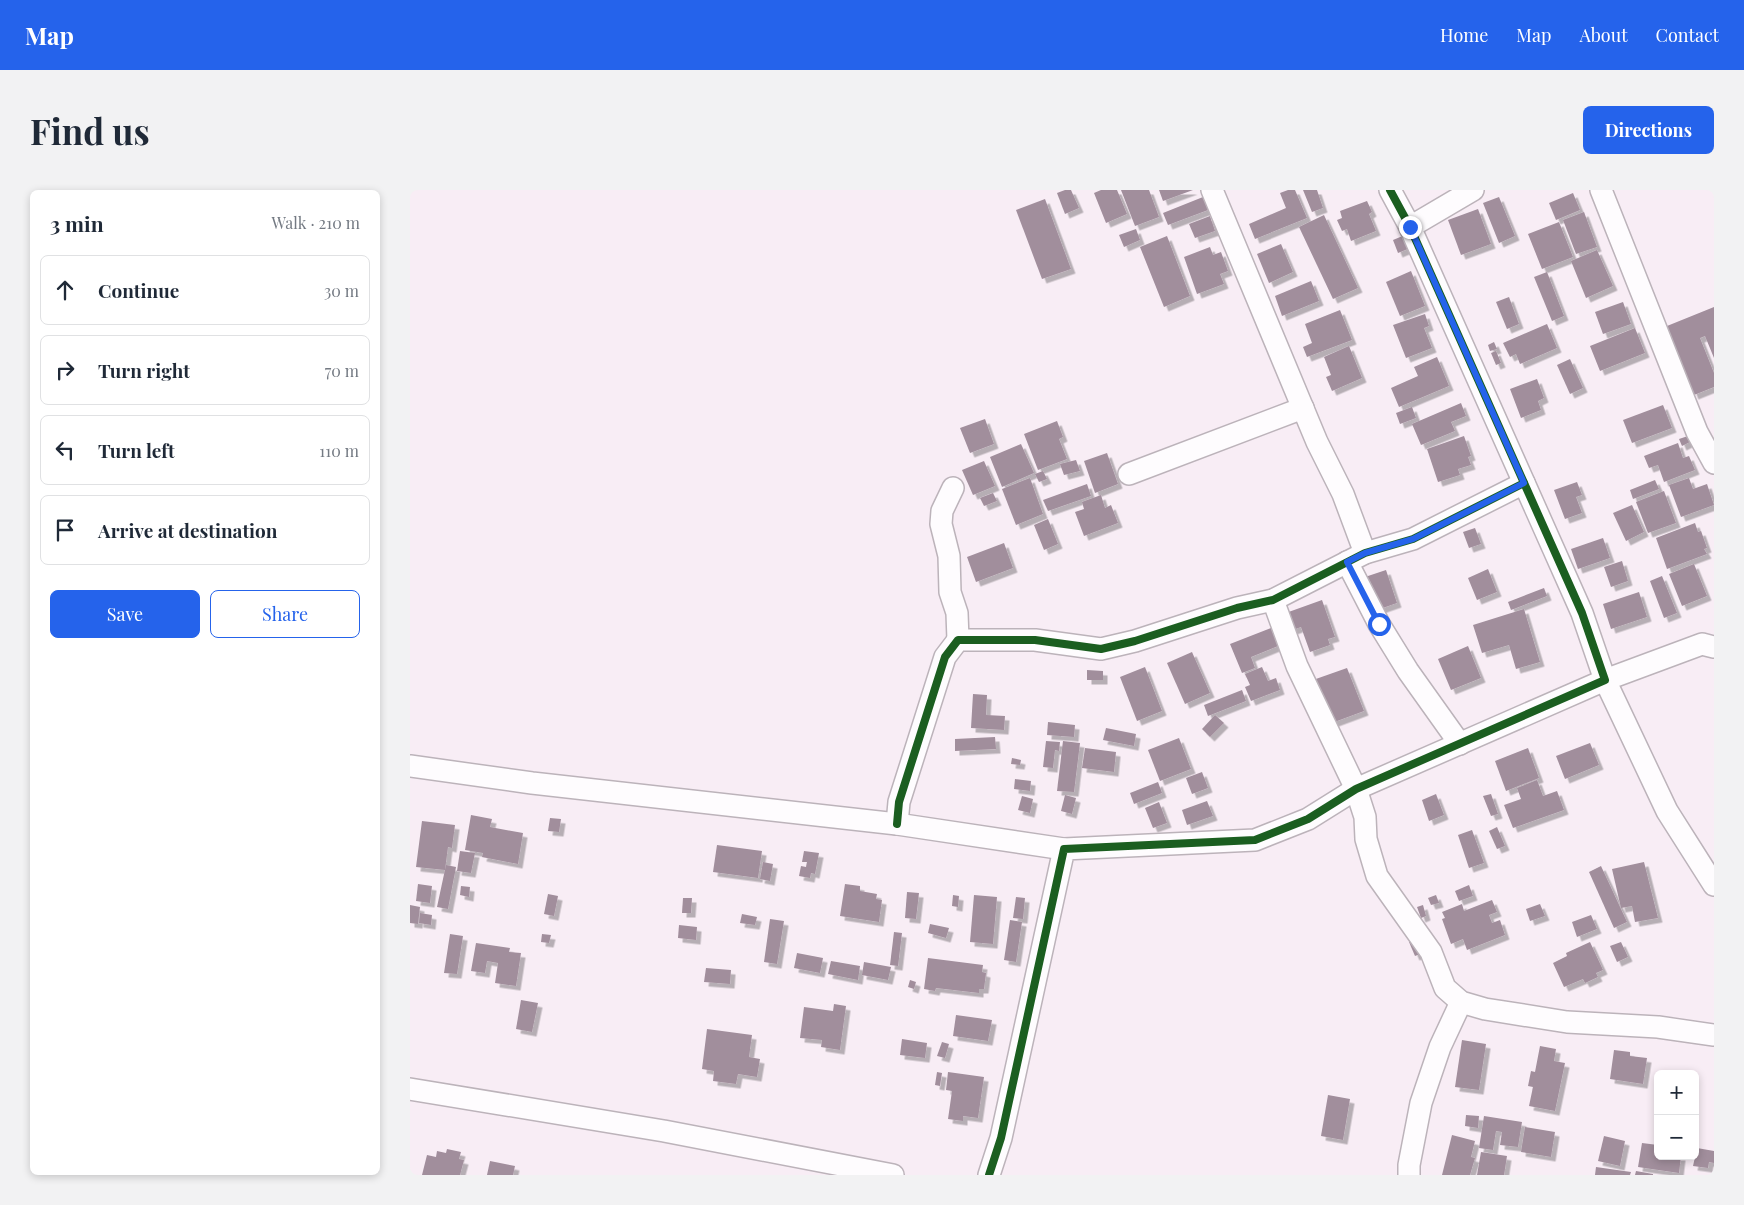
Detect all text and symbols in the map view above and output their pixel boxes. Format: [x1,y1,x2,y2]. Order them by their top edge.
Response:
text: Map [25,19,74,51]
text: Home [1440,23,1488,47]
text: Map [1516,23,1551,47]
text: About [1579,23,1628,47]
text: Contact [1656,23,1719,47]
button: Directions [1583,106,1714,154]
text: Find us [30,107,150,154]
text: 3 min [50,209,104,237]
text: Walk · 210 m [272,212,360,233]
route end [1399,216,1422,239]
icon: ahead [51,276,79,304]
text: Continue [98,277,179,303]
text: 30 m [324,280,359,301]
icon: right [51,356,79,384]
text: Turn right [98,357,190,383]
text: 70 m [325,360,359,381]
icon: left [51,436,79,464]
text: Turn left [98,437,175,463]
text: 110 m [319,440,359,461]
icon: arrive [51,516,79,544]
text: Arrive at destination [98,517,278,543]
button: Save [50,590,200,638]
button: Share [210,590,360,638]
route start [1368,613,1391,636]
map controls [1654,1070,1699,1160]
button: + [1654,1070,1699,1115]
button: − [1654,1115,1699,1160]

